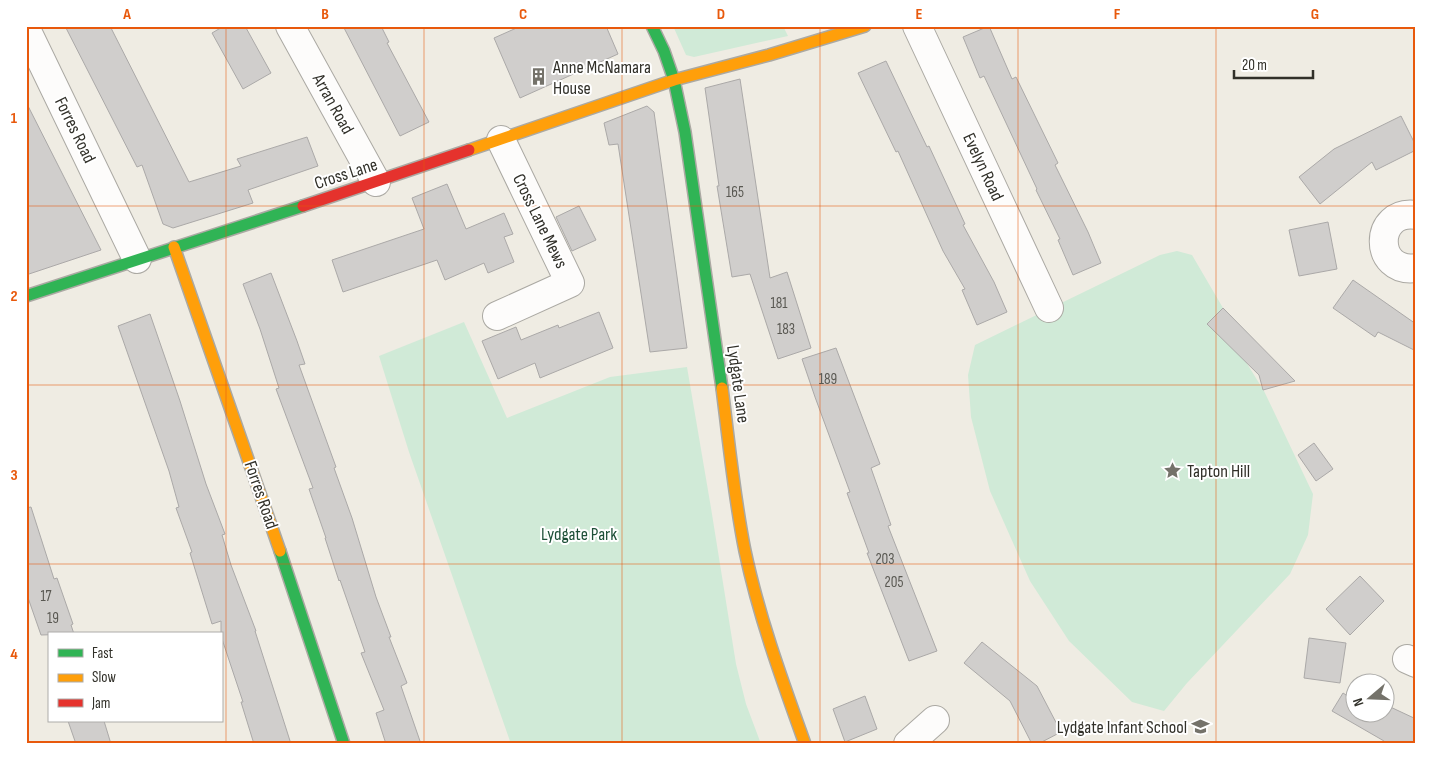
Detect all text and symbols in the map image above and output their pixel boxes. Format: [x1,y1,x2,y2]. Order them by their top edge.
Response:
text: A [122,5,131,24]
text: B [321,5,329,24]
text: C [519,5,527,24]
text: D [717,5,725,24]
text: E [916,5,923,24]
text: F [1114,5,1121,24]
text: G [1311,5,1319,24]
scale bar [1234,48,1313,80]
text: 20 m [1242,56,1267,75]
place label: Anne McNamara House [552,57,651,99]
building icon: Anne McNamara House [529,67,549,87]
street label: Arran Road [307,69,358,138]
street label: Forres Road [50,94,100,166]
text: 1 [11,109,18,128]
street label: Evelyn Road [958,130,1008,204]
street label: Cross Lane [312,154,380,194]
street label: Cross Lane Mews [508,170,572,272]
house number: 165 [726,183,744,202]
text: 2 [10,287,18,306]
house number: 181 [770,294,788,313]
house number: 183 [777,320,795,339]
street label: Lydgate Lane [722,344,754,424]
house number: 189 [819,370,837,389]
street label: Forres Road [240,458,282,532]
place icon: Tapton Hill [1163,461,1183,481]
place label: Tapton Hill [1187,461,1250,482]
text: 3 [10,466,18,485]
park label: Lydgate Park [541,524,617,545]
house number: 203 [875,550,895,569]
house number: 205 [885,573,903,592]
house number: 17 [40,587,52,606]
house number: 19 [47,609,59,628]
legend [48,632,222,722]
text: Fast [92,644,114,663]
text: 4 [10,645,18,664]
text: Slow [92,668,116,687]
north arrow [1344,672,1394,722]
text: Jam [91,694,110,713]
text: N [1349,696,1367,708]
place label: Lydgate Infant School [1057,717,1187,738]
school or university icon: Lydgate Infant School [1191,717,1211,737]

